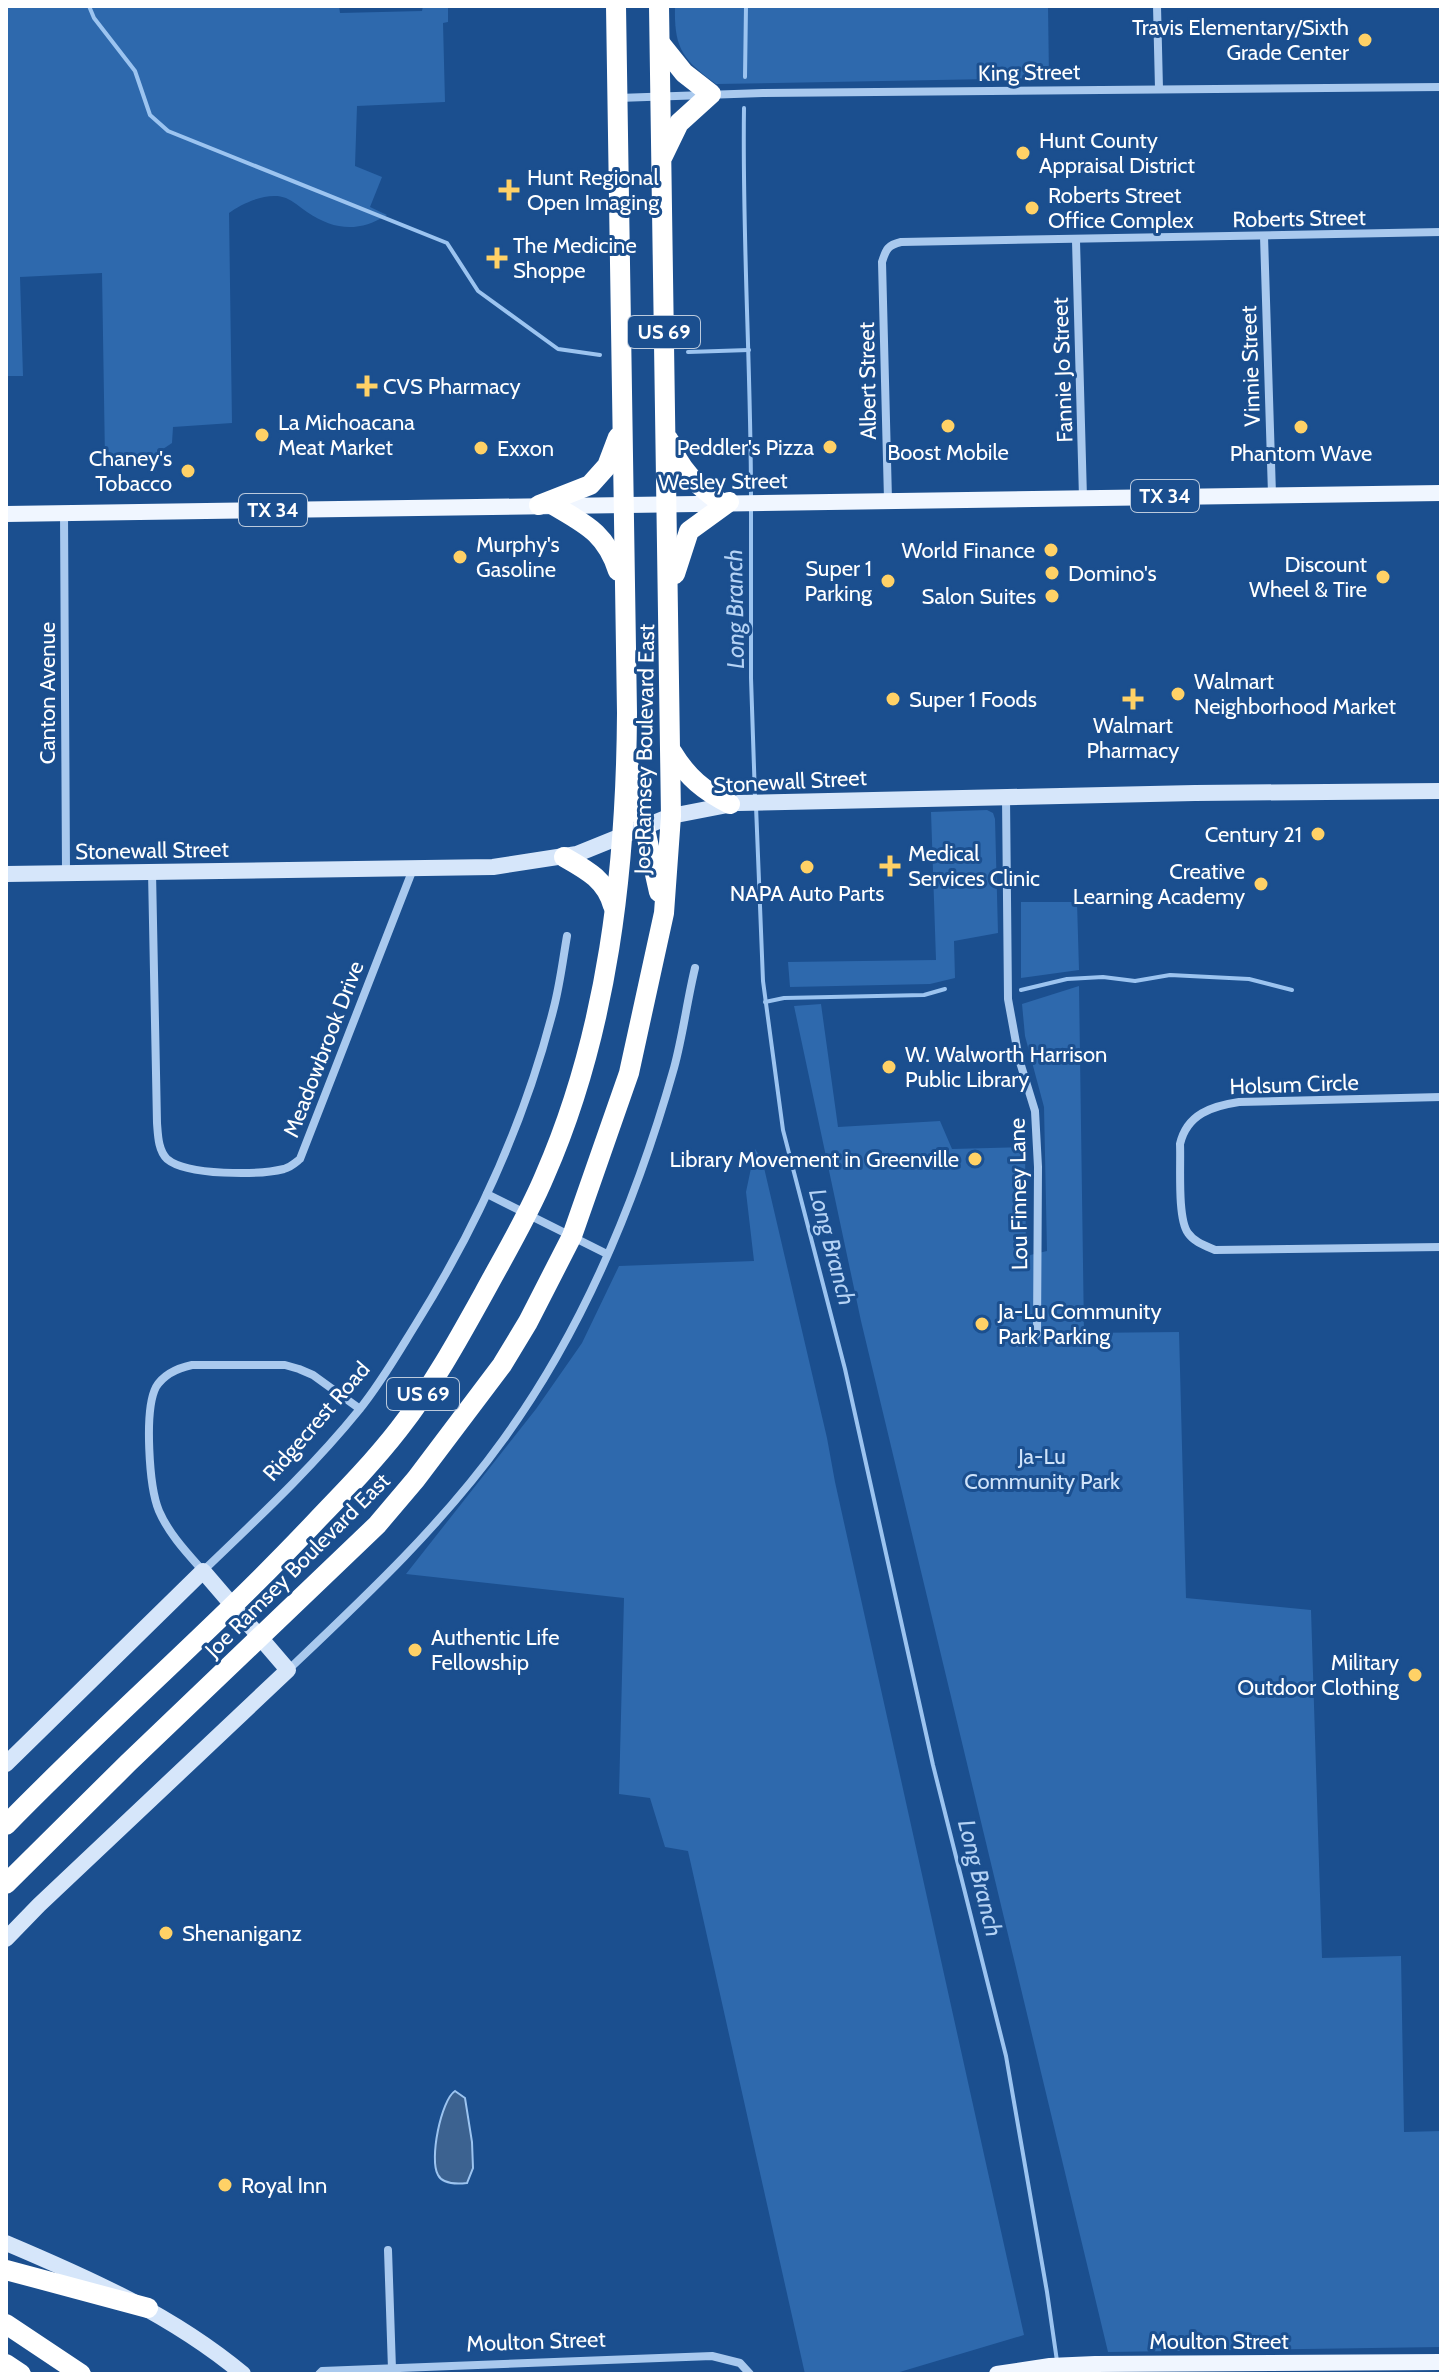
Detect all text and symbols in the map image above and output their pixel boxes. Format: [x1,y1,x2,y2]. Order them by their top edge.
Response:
place label: Travis Elementary/Sixth Grade Center [1132,14,1349,66]
marker: Travis Elementary/Sixth Grade Center [1356,31,1374,49]
street label: King Street [978,58,1081,87]
place label: Hunt County Appraisal District [1039,127,1196,179]
marker: Hunt County Appraisal District [1014,144,1032,162]
place label: Hunt Regional Open Imaging [527,164,660,216]
marker: Hunt Regional Open Imaging [498,179,520,201]
place label: Roberts Street Office Complex [1048,182,1194,234]
marker: Roberts Street Office Complex [1023,199,1041,217]
street label: Roberts Street [1232,204,1367,233]
place label: The Medicine Shoppe [513,232,637,284]
marker: The Medicine Shoppe [488,249,506,267]
street label: Fannie Jo Street [1046,296,1079,443]
street label: Vinnie Street [1235,304,1266,427]
road number: US 69 [628,316,700,348]
street label: Albert Street [853,321,882,440]
place label: CVS Pharmacy [383,373,521,400]
marker: CVS Pharmacy [358,377,376,395]
place label: La Michoacana Meat Market [278,409,415,461]
marker: Boost Mobile [939,417,957,435]
marker: Phantom Wave [1292,418,1310,436]
marker: La Michoacana Meat Market [253,426,271,444]
place label: Peddler's Pizza [677,434,814,461]
place label: Exxon [497,435,554,462]
marker: Peddler's Pizza [821,438,839,456]
marker: Exxon [472,439,490,457]
place label: Boost Mobile [887,439,1009,466]
place label: Phantom Wave [1230,440,1372,467]
place label: Chaney's Tobacco [89,445,172,497]
marker: Chaney's Tobacco [179,462,197,480]
street label: Wesley Street [658,467,788,496]
road number: TX 34 [1131,480,1199,512]
road number: TX 34 [239,494,307,526]
place label: Murphy's Gasoline [476,531,560,583]
place label: World Finance [901,537,1035,564]
marker: World Finance [1042,541,1060,559]
marker: Murphy's Gasoline [451,548,469,566]
water label: Long Branch [719,549,750,669]
place label: Discount Wheel & Tire [1249,551,1368,603]
place label: Super 1 Parking [804,555,873,607]
place label: Domino's [1068,560,1157,587]
marker: Domino's [1043,564,1061,582]
marker: Discount Wheel & Tire [1374,568,1392,586]
marker: Super 1 Parking [879,572,897,590]
place label: Salon Suites [922,583,1036,610]
marker: Salon Suites [1043,587,1061,605]
street label: Canton Avenue [34,622,61,764]
street label: Joe Ramsey Boulevard East [629,623,660,875]
place label: Walmart Neighborhood Market [1194,668,1396,720]
marker: Walmart Neighborhood Market [1169,685,1187,703]
place label: Super 1 Foods [909,686,1037,713]
marker: Super 1 Foods [884,690,902,708]
marker: Walmart Pharmacy [1124,690,1142,708]
place label: Walmart Pharmacy [1087,712,1179,764]
street label: Stonewall Street [713,764,868,799]
place label: Century 21 [1205,821,1302,848]
marker: Century 21 [1309,825,1327,843]
street label: Stonewall Street [75,836,230,865]
place label: Medical Services Clinic [908,840,1040,892]
marker: Medical Services Clinic [879,855,901,877]
marker: NAPA Auto Parts [798,858,816,876]
place label: Creative Learning Academy [1073,858,1245,910]
marker: Creative Learning Academy [1252,875,1270,893]
place label: NAPA Auto Parts [730,880,884,907]
street label: Meadowbrook Drive [277,957,370,1141]
place label: W. Walworth Harrison Public Library [905,1041,1107,1093]
marker: W. Walworth Harrison Public Library [880,1058,898,1076]
street label: Holsum Circle [1229,1069,1359,1100]
street label: Lou Finney Lane [1004,1118,1033,1270]
place label: Library Movement in Greenville [670,1146,959,1173]
marker: Library Movement in Greenville [966,1150,984,1168]
water label: Long Branch [803,1185,862,1308]
place label: Ja-Lu Community Park Parking [997,1298,1162,1350]
marker: Ja-Lu Community Park Parking [973,1315,991,1333]
street label: Ridgecrest Road [257,1356,376,1487]
road number: US 69 [387,1378,459,1410]
park label: Ja-Lu Community Park [964,1443,1120,1495]
street label: Joe Ramsey Boulevard East [199,1467,396,1664]
place label: Authentic Life Fellowship [431,1624,560,1676]
marker: Authentic Life Fellowship [406,1641,424,1659]
place label: Military Outdoor Clothing [1237,1649,1400,1701]
marker: Military Outdoor Clothing [1406,1666,1424,1684]
water label: Long Branch [952,1816,1009,1939]
place label: Shenaniganz [182,1920,302,1947]
marker: Shenaniganz [157,1924,175,1942]
place label: Royal Inn [241,2172,327,2199]
marker: Royal Inn [216,2176,234,2194]
street label: Moulton Street [466,2326,607,2357]
street label: Moulton Street [1149,2328,1289,2355]

